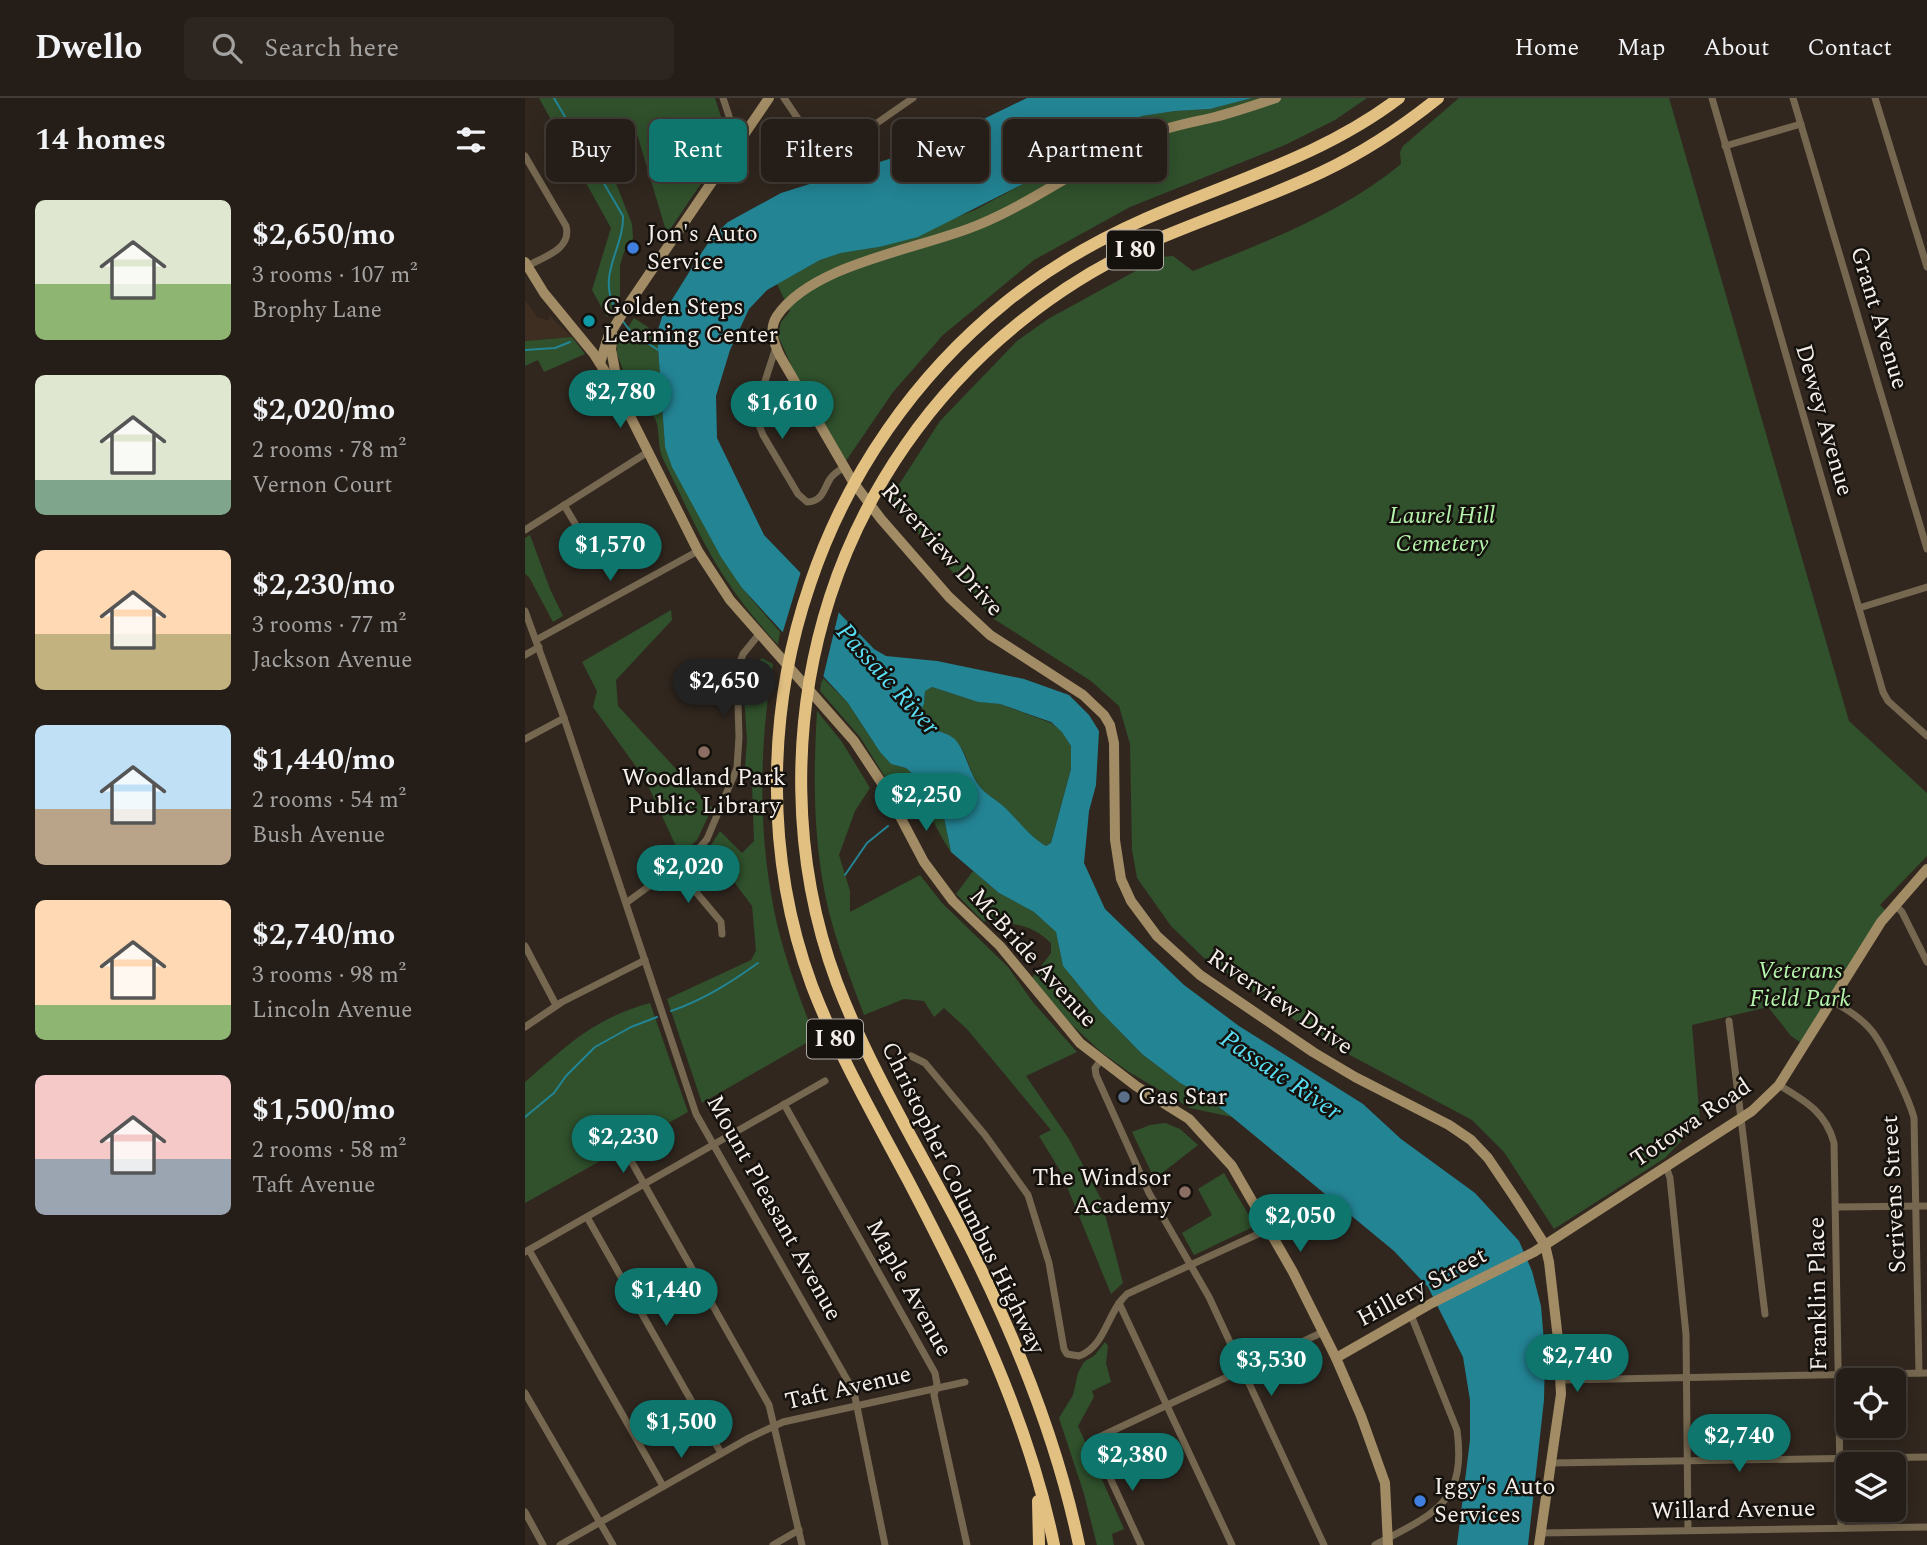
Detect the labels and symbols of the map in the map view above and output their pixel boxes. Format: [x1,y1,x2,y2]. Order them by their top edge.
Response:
place label: Jon's Auto Service [647,216,758,280]
road number: I 80 [1107,230,1163,270]
marker: Jon's Auto Service [625,240,641,256]
street label: Grant Avenue [1840,242,1918,394]
place label: Golden Steps Learning Center [603,289,778,353]
marker: Golden Steps Learning Center [581,313,597,329]
street label: Dewey Avenue [1785,340,1863,500]
pin: $2,780 [563,370,677,430]
pin: $1,610 [725,382,839,441]
street label: Riverview Drive [872,475,1012,625]
park label: Laurel Hill Cemetery [1389,498,1495,562]
pin: $1,570 [553,524,667,583]
water label: Passaic River [826,614,950,745]
pin: $2,650 [667,660,781,719]
marker: Woodland Park Public Library [696,744,712,760]
place label: Woodland Park Public Library [622,760,786,824]
pin: $2,250 [869,774,983,833]
pin: $2,020 [631,846,745,905]
street label: McBride Avenue [960,880,1106,1036]
street label: Riverview Drive [1200,940,1360,1064]
park label: Veterans Field Park [1749,953,1851,1017]
water label: Passaic River [1212,1019,1351,1131]
road number: I 80 [807,1020,863,1058]
street label: Christopher Columbus Highway [871,1035,1055,1362]
street label: Totowa Road [1623,1069,1759,1177]
place label: Gas Star [1138,1079,1227,1115]
street label: Mount Pleasant Avenue [697,1088,851,1328]
marker: Gas Star [1116,1089,1132,1105]
street label: Scrivens Street [1872,1114,1916,1274]
pin: $2,230 [566,1116,680,1175]
place label: The Windsor Academy [1032,1160,1172,1224]
marker: The Windsor Academy [1177,1184,1193,1200]
pin: $2,050 [1243,1194,1357,1254]
street label: Maple Avenue [856,1213,962,1363]
street label: Franklin Place [1799,1216,1837,1372]
street label: Hillery Street [1351,1238,1493,1336]
pin: $1,440 [609,1268,723,1328]
pin: $2,740 [1520,1334,1634,1394]
pin: $3,530 [1214,1338,1328,1398]
street label: Taft Avenue [781,1356,915,1420]
pin: $1,500 [624,1400,738,1460]
pin: $2,740 [1682,1414,1796,1474]
pin: $2,380 [1075,1434,1189,1493]
place label: Iggy's Auto Services [1434,1469,1555,1533]
street label: Willard Avenue [1650,1491,1816,1529]
marker: Iggy's Auto Services [1412,1493,1428,1509]

